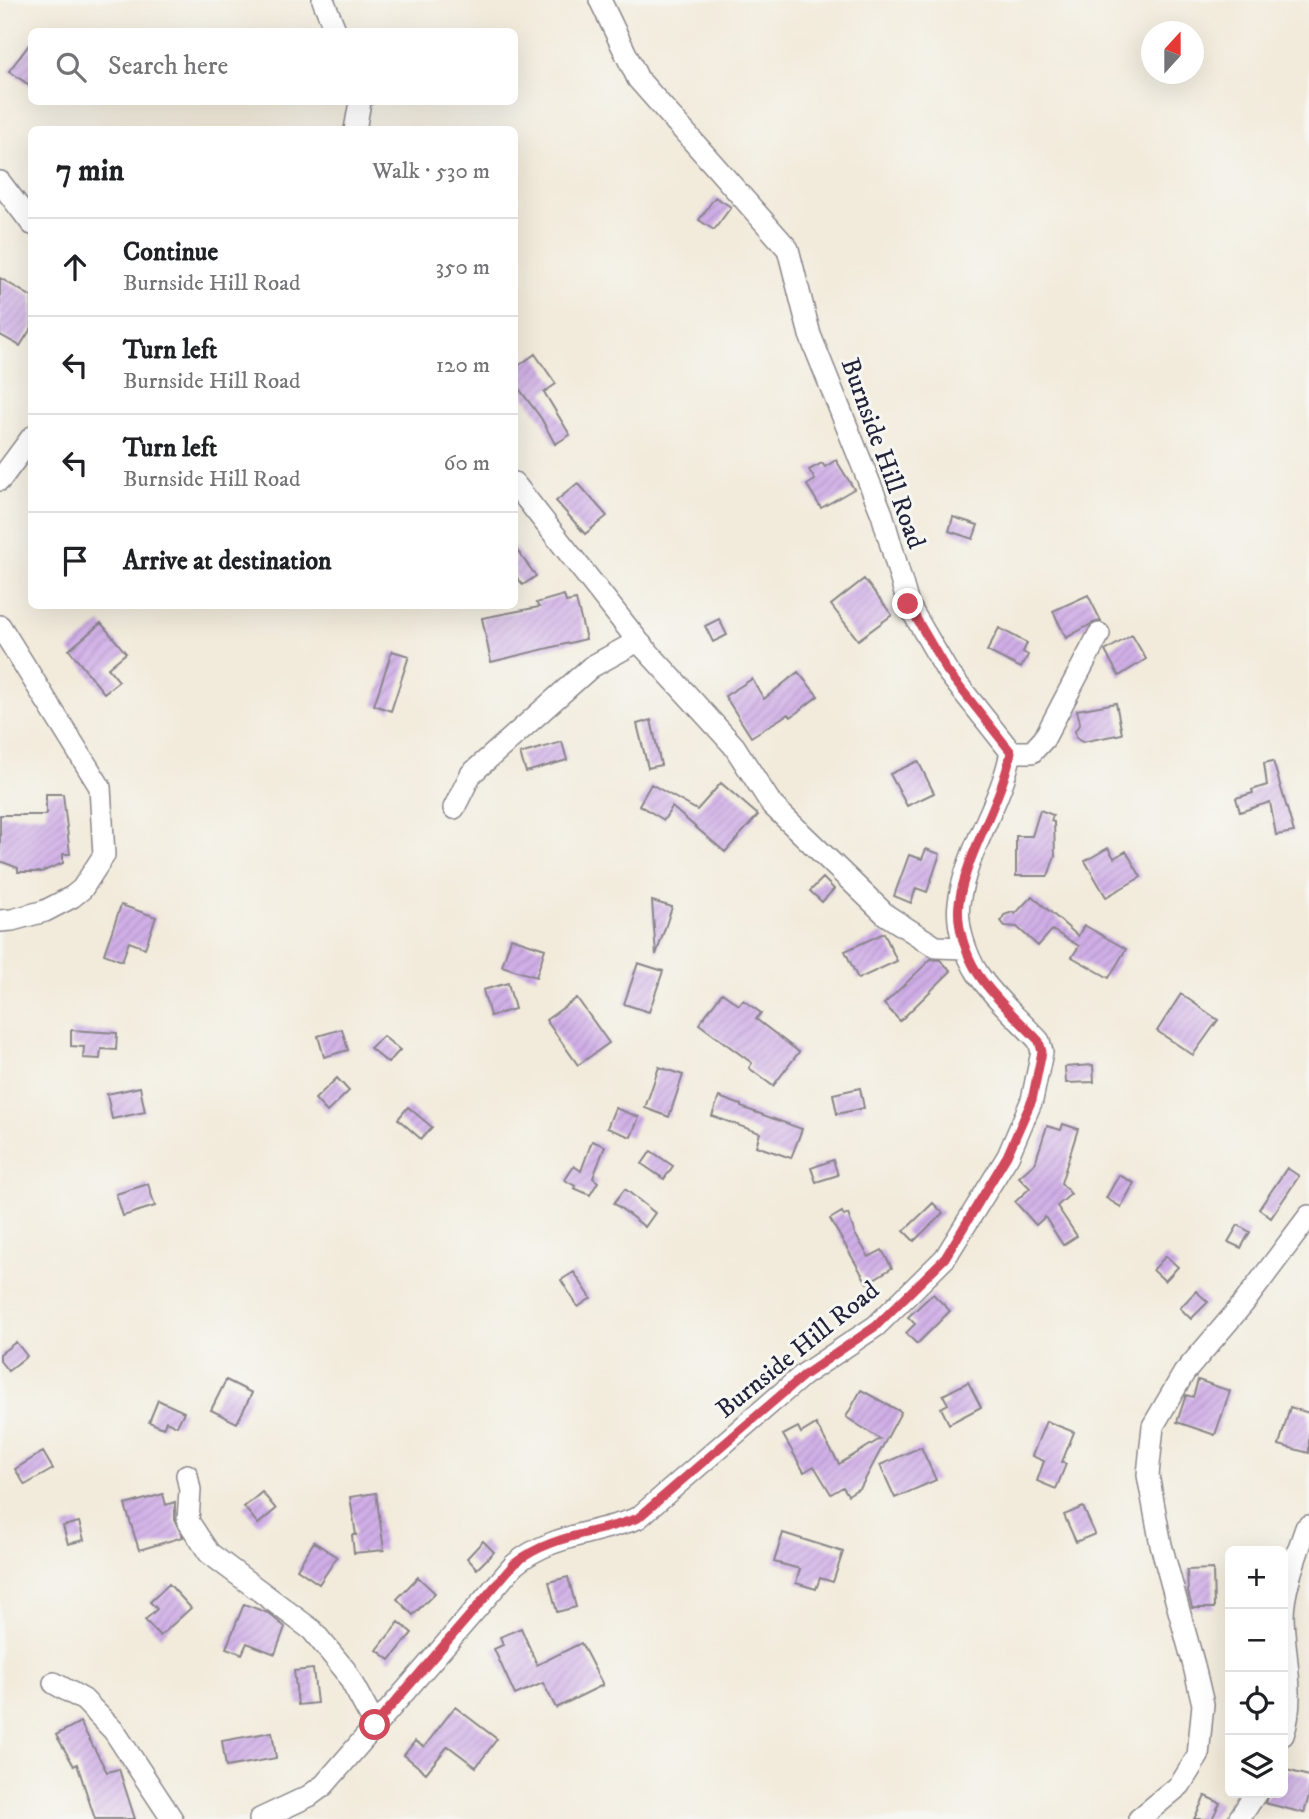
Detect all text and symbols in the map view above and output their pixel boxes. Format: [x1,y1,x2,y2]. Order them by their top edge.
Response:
north arrow [1141,21,1204,84]
search box [28,28,518,105]
icon: search [52,48,90,86]
text: Search here [108,50,228,83]
text: 7 min [56,153,124,190]
text: Walk · 530 m [372,157,490,186]
text: Continue [123,236,218,269]
icon: ahead [56,248,94,286]
text: 350 m [435,253,490,282]
text: Burnside Hill Road [123,269,300,298]
text: Turn left [123,334,217,367]
icon: left [56,346,94,384]
text: 120 m [436,351,490,380]
street label: Burnside Hill Road [833,354,932,553]
text: Burnside Hill Road [123,367,300,396]
text: Turn left [123,432,217,465]
icon: left [56,444,94,482]
text: 60 m [443,449,490,478]
text: Burnside Hill Road [123,465,300,494]
icon: arrive [56,542,94,580]
text: Arrive at destination [123,545,332,578]
route end [892,588,923,619]
street label: Burnside Hill Road [710,1274,886,1426]
map controls [1225,1546,1288,1798]
button: + [1225,1546,1288,1609]
button: − [1225,1609,1288,1672]
button: locate [1225,1672,1288,1735]
route start [359,1709,390,1740]
button: layers [1225,1735,1288,1798]

